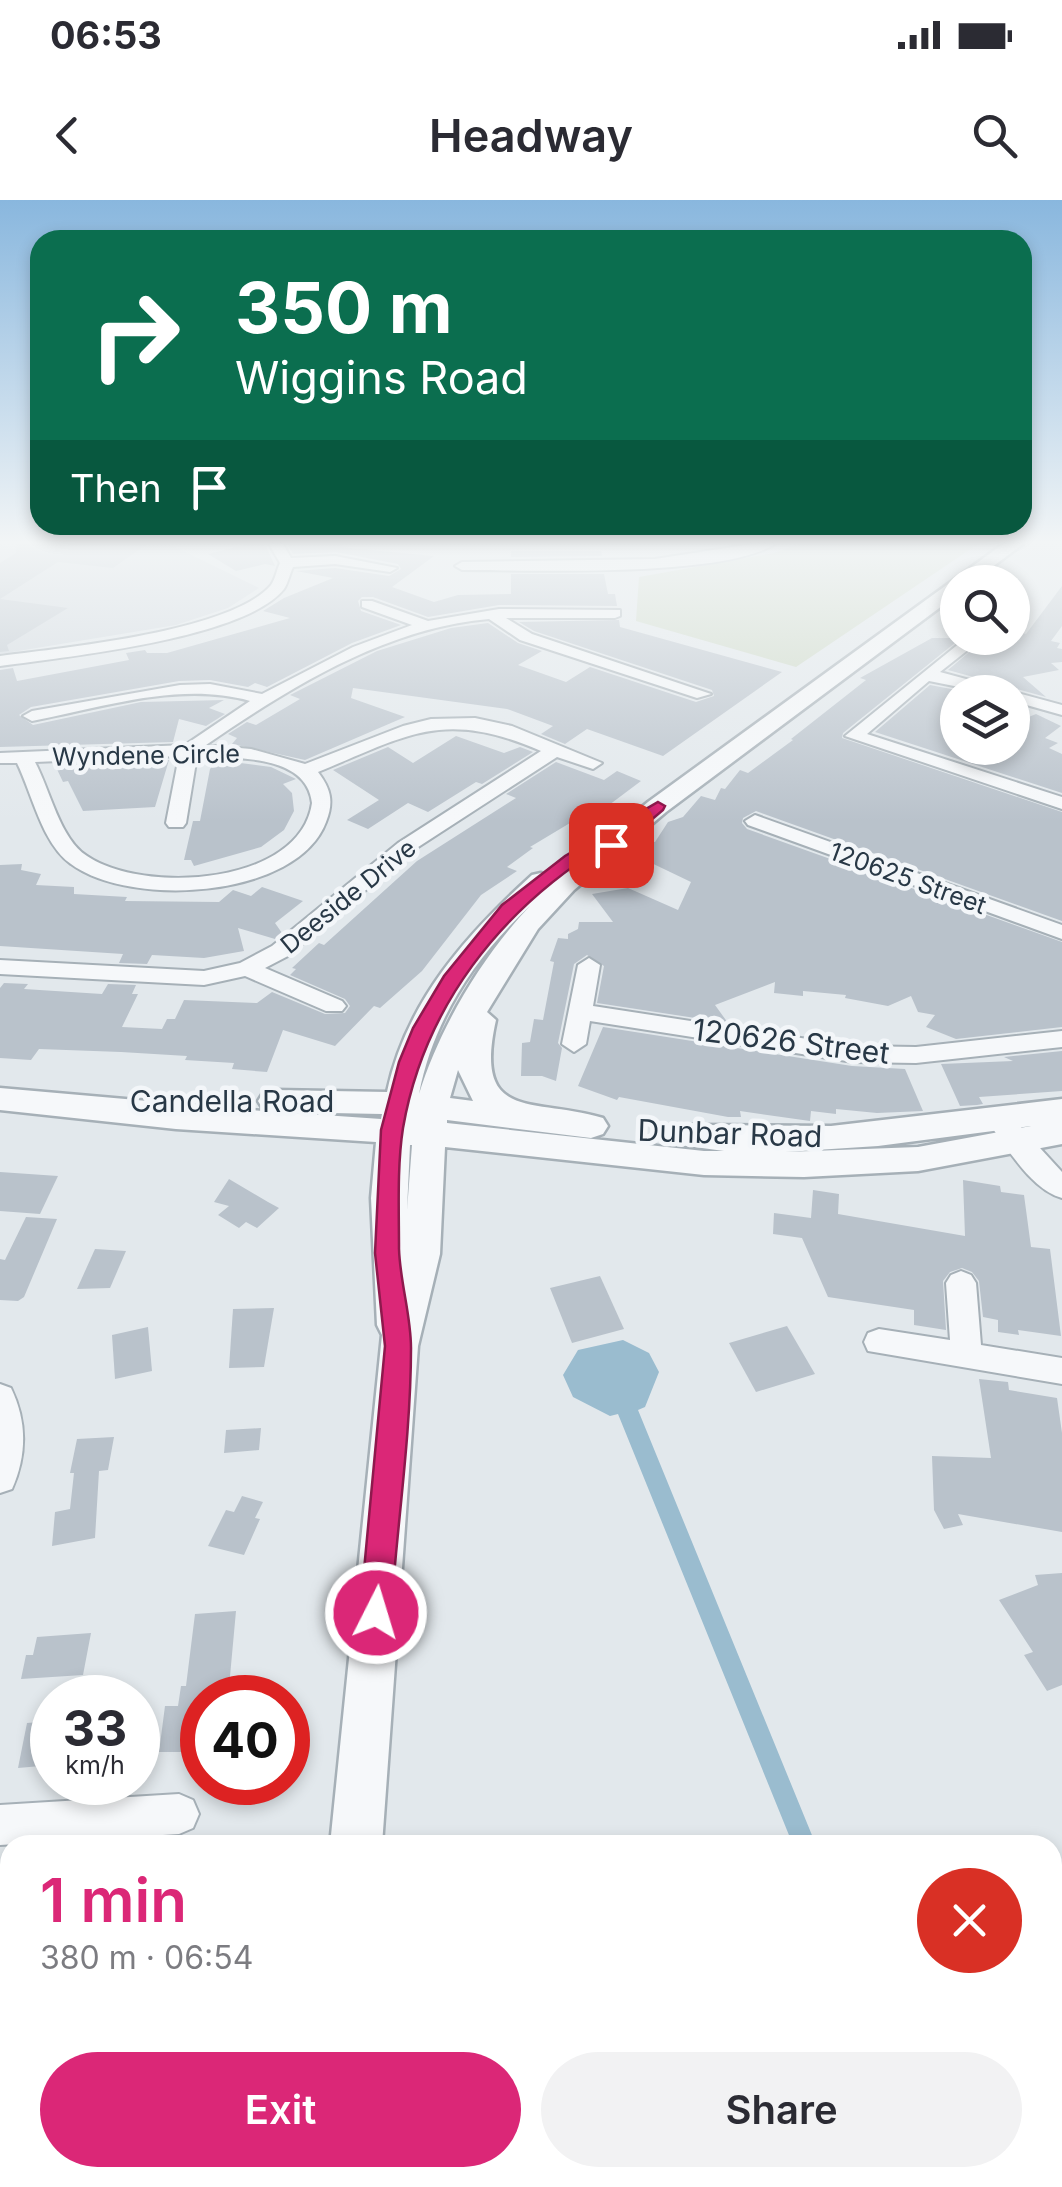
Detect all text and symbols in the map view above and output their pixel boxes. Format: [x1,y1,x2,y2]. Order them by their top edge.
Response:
text: 06:53 [50,12,162,58]
icon: back [40,108,95,163]
text: Headway [429,108,633,163]
icon: search [967,108,1022,163]
text: 350 m [235,265,453,350]
icon: right [70,270,200,400]
text: Wiggins Road [235,350,528,405]
icon: arrive [182,460,237,515]
text: Then [70,465,162,511]
map controls [940,565,1030,765]
button: search [940,565,1030,655]
button: layers [940,675,1030,765]
street label: Wyndene Circle [52,738,240,772]
pin [569,803,654,888]
icon: arrive [584,818,639,873]
street label: Deeside Drive [274,832,422,960]
street label: 120625 Street [825,836,991,920]
street label: 120626 Street [691,1011,892,1071]
street label: Candella Road [130,1083,334,1119]
street label: Dunbar Road [637,1112,823,1154]
position arrow [324,1561,428,1665]
speed limit sign: 40 [180,1675,310,1805]
text: 33 [63,1698,127,1758]
text: km/h [65,1750,125,1780]
text: 1 min [40,1864,187,1936]
button: close [917,1868,1022,1973]
text: 380 m · 06:54 [40,1938,253,1977]
button: Exit [40,2052,521,2167]
button: Share [541,2052,1022,2167]

